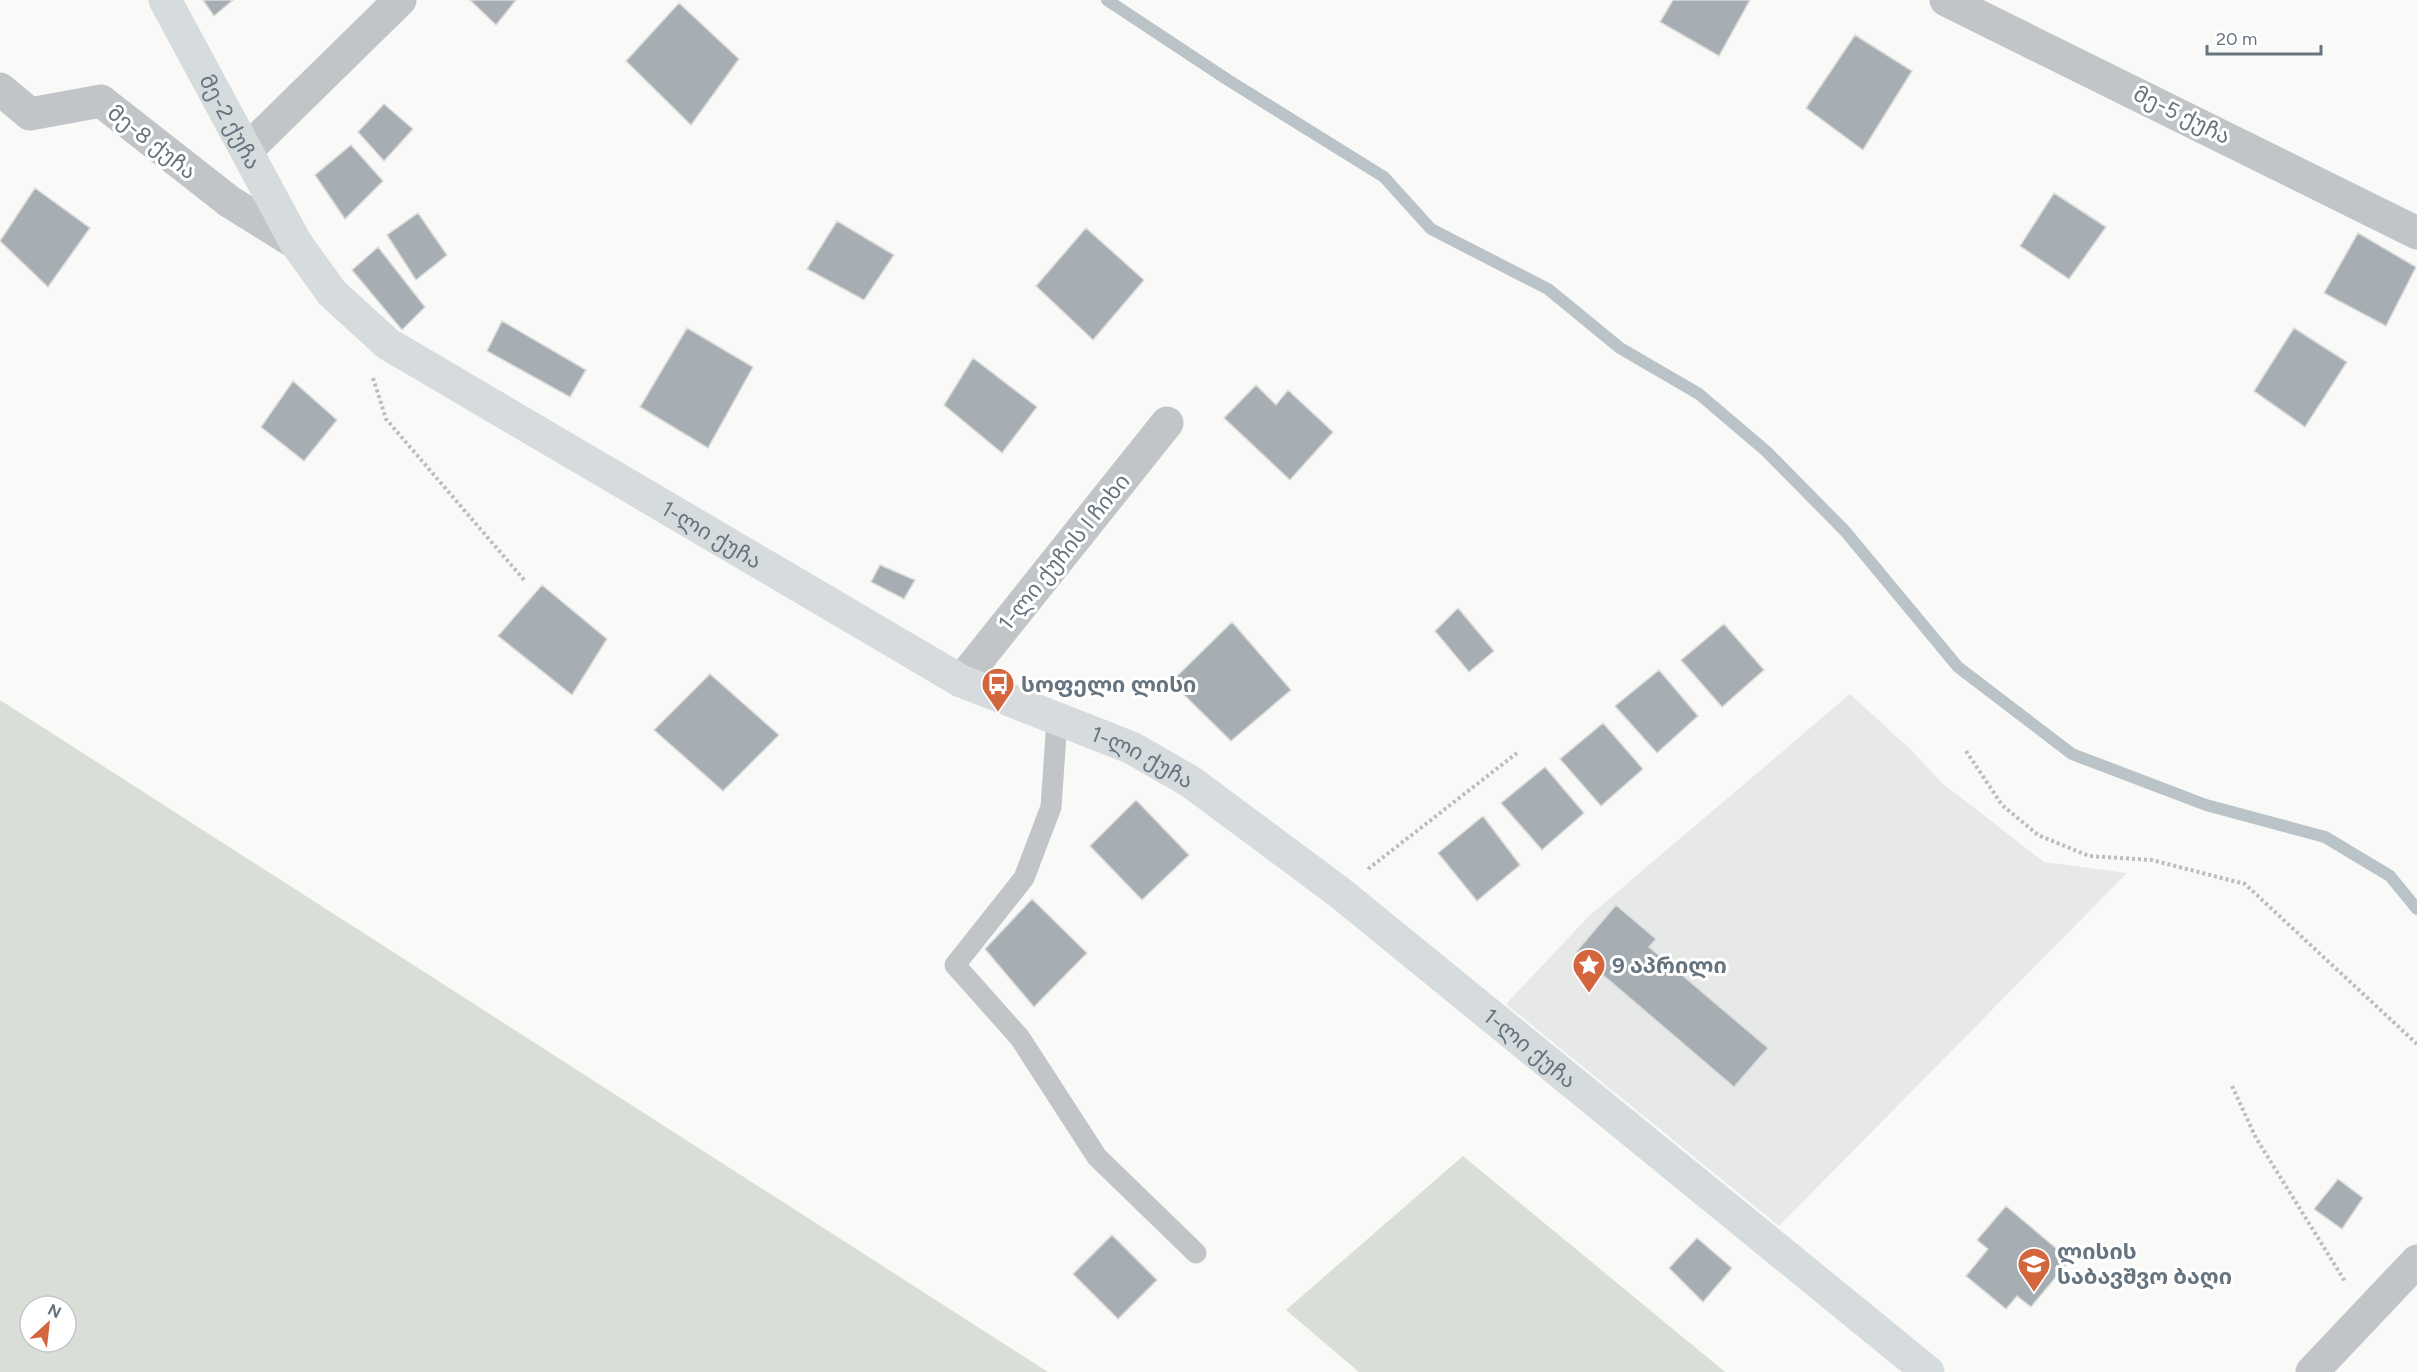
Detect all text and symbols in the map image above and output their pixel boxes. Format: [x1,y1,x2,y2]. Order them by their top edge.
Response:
scale bar [2207,18,2321,56]
text: 20 m [2216,28,2257,50]
street label: მე-2 ქუჩა [194,69,267,174]
street label: მე-5 ქუჩა [2129,80,2235,150]
street label: მე-8 ქუჩა [102,99,202,185]
street label: 1-ლი ქუჩის I ჩიხი [992,468,1136,636]
street label: 1-ლი ქუჩა [657,494,767,574]
bus stop icon: სოფელი ლისი [980,666,1016,713]
place label: სოფელი ლისი [1021,671,1196,698]
street label: 1-ლი ქუჩა [1087,720,1199,794]
place icon: 9 აპრილი [1571,947,1607,994]
place label: 9 აპრილი [1612,952,1727,979]
street label: 1-ლი ქუჩა [1478,1002,1582,1094]
place label: ლისის საბავშვო ბაღი [2057,1238,2232,1290]
school or university icon: ლისის საბავშვო ბაღი [2016,1246,2052,1293]
north arrow [18,1294,78,1354]
text: N [45,1300,64,1322]

